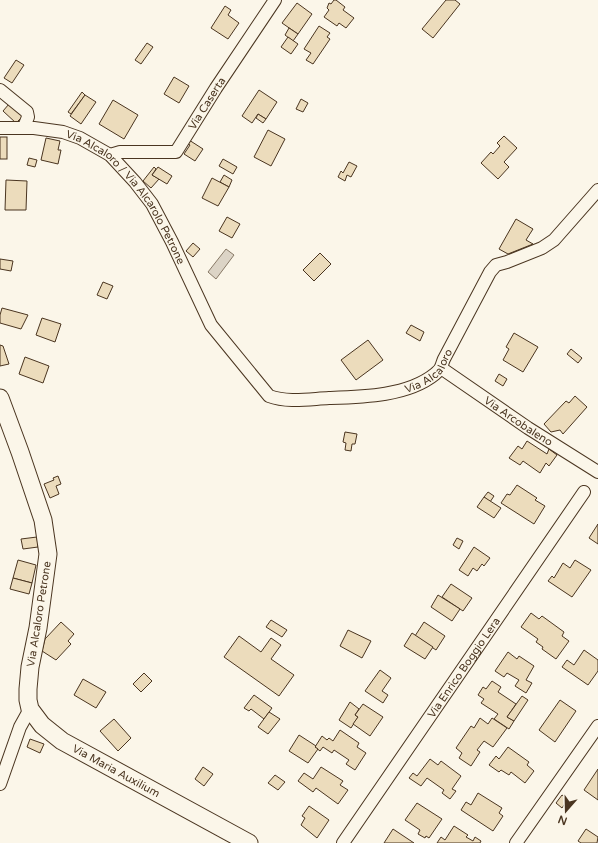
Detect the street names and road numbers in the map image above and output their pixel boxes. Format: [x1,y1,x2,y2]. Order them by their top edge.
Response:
street label: Via Caserta [185,75,228,132]
street label: Via Alcaloro / Via Alcarolo Petrone [64,127,188,266]
street label: Via Alcaloro [403,346,455,395]
street label: Via Arcobaleno [482,393,556,449]
street label: Via Alcaloro Petrone [24,560,54,668]
street label: Via Enrico Boggio Lera [425,615,503,720]
street label: Via Maria Auxilium [70,741,162,800]

